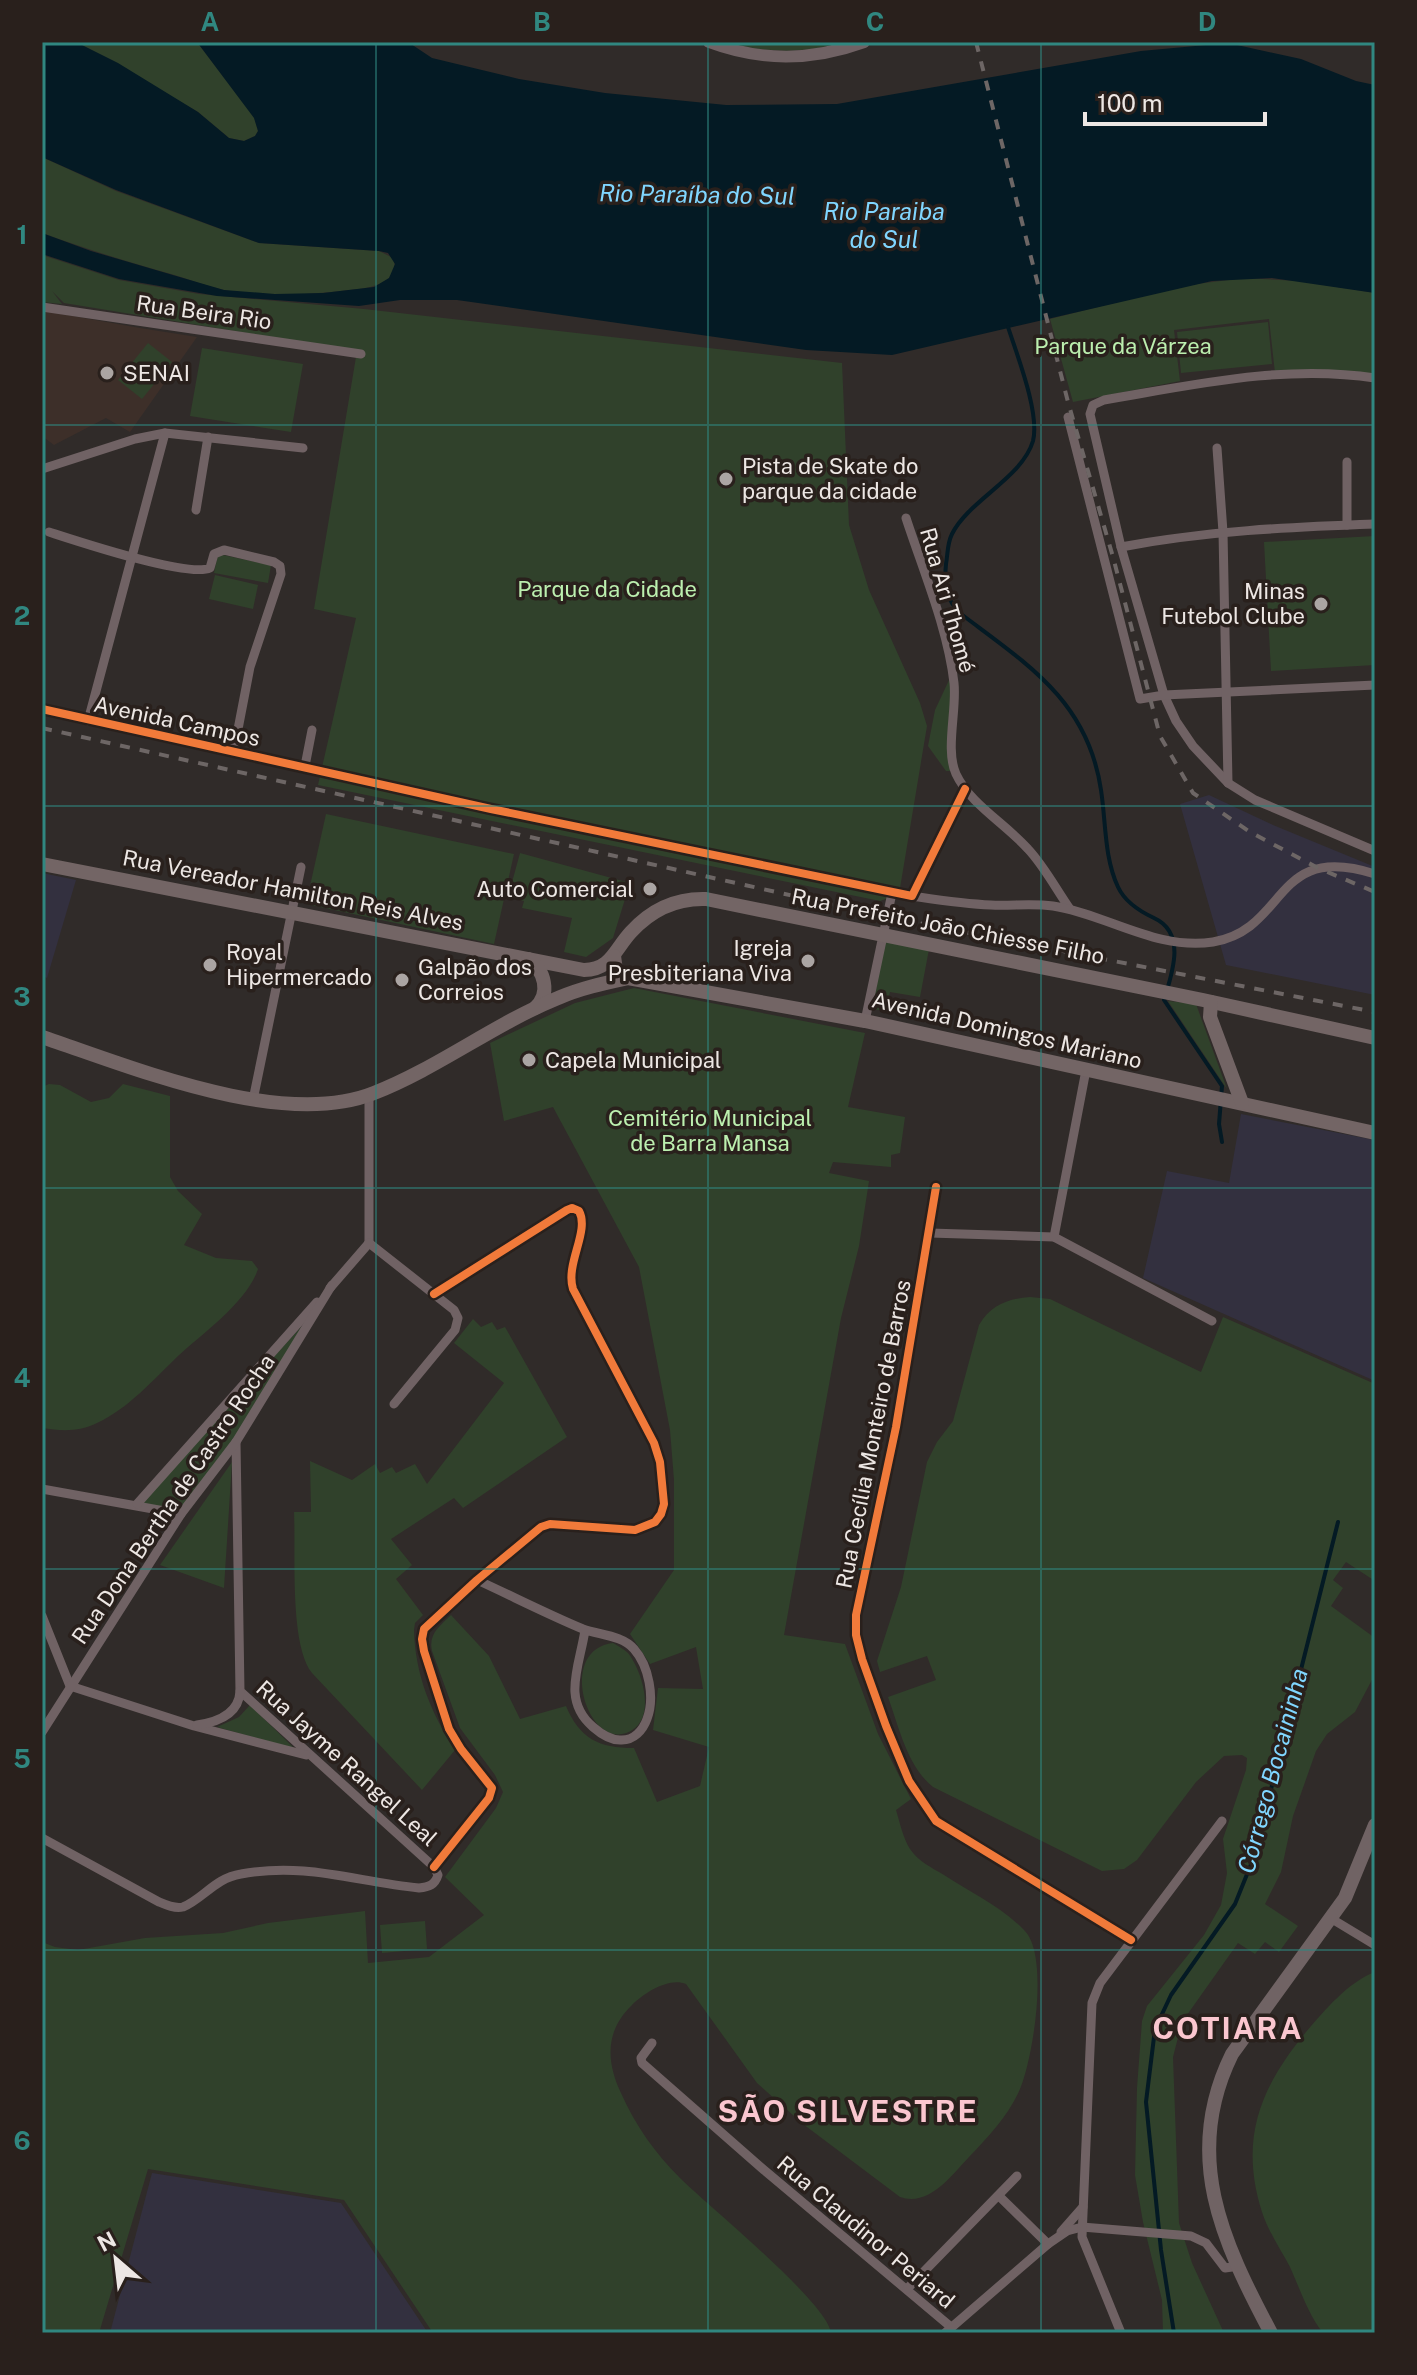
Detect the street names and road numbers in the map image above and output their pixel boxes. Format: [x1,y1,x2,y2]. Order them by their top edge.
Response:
street label: Rua Beira Rio [135,290,273,334]
street label: Rua Ari Thomé [915,524,981,676]
street label: Avenida Campos [92,691,262,751]
street label: Rua Vereador Hamilton Reis Alves [121,844,465,936]
street label: Rua Prefeito João Chiesse Filho [789,883,1107,969]
street label: Avenida Domingos Mariano [869,986,1145,1074]
street label: Rua Cecília Monteiro de Barros [830,1278,916,1590]
street label: Rua Dona Bertha de Castro Rocha [66,1349,280,1649]
street label: Rua Jayme Rangel Leal [251,1675,443,1851]
street label: Rua Claudinor Periard [772,2150,960,2314]

